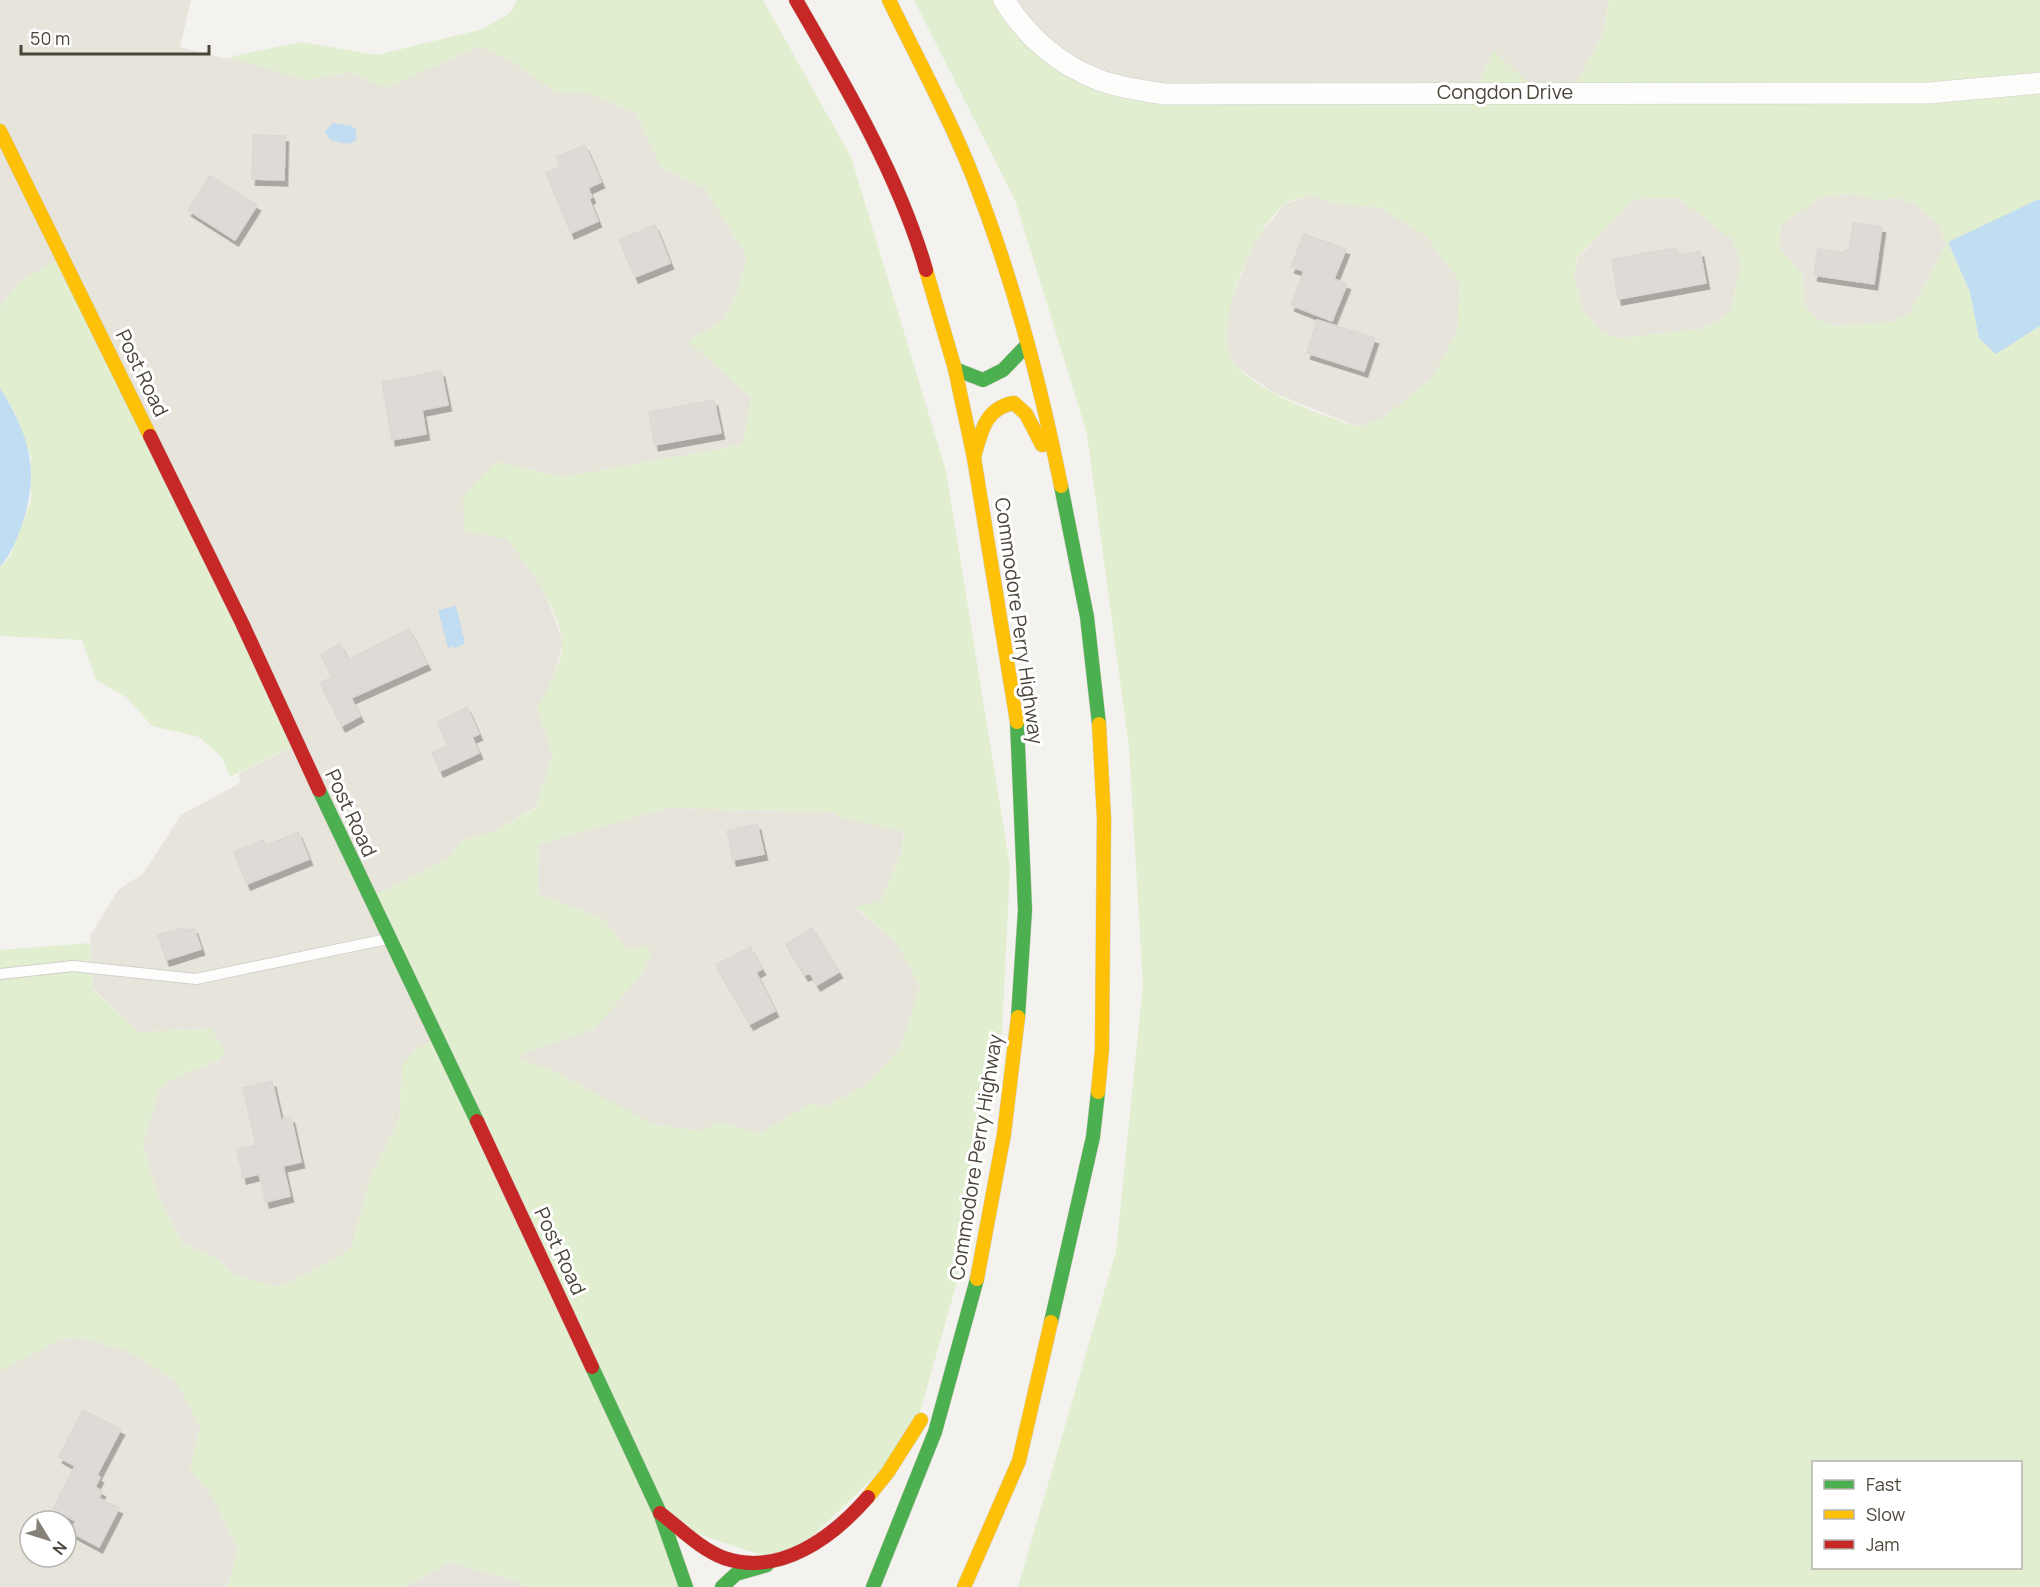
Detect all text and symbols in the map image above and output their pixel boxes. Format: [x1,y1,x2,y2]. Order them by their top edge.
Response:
scale bar [21,18,208,56]
text: 50 m [30,26,70,50]
street label: Congdon Drive [1437,78,1573,105]
street label: Post Road [110,325,175,421]
street label: Commodore Perry Highway [989,496,1050,746]
street label: Post Road [319,765,383,861]
street label: Commodore Perry Highway [943,1032,1008,1282]
street label: Post Road [528,1203,592,1299]
legend [1812,1461,2022,1569]
text: Fast [1866,1472,1901,1496]
text: Slow [1866,1502,1906,1526]
north arrow [18,1509,78,1569]
text: Jam [1866,1532,1900,1556]
text: N [48,1537,72,1560]

